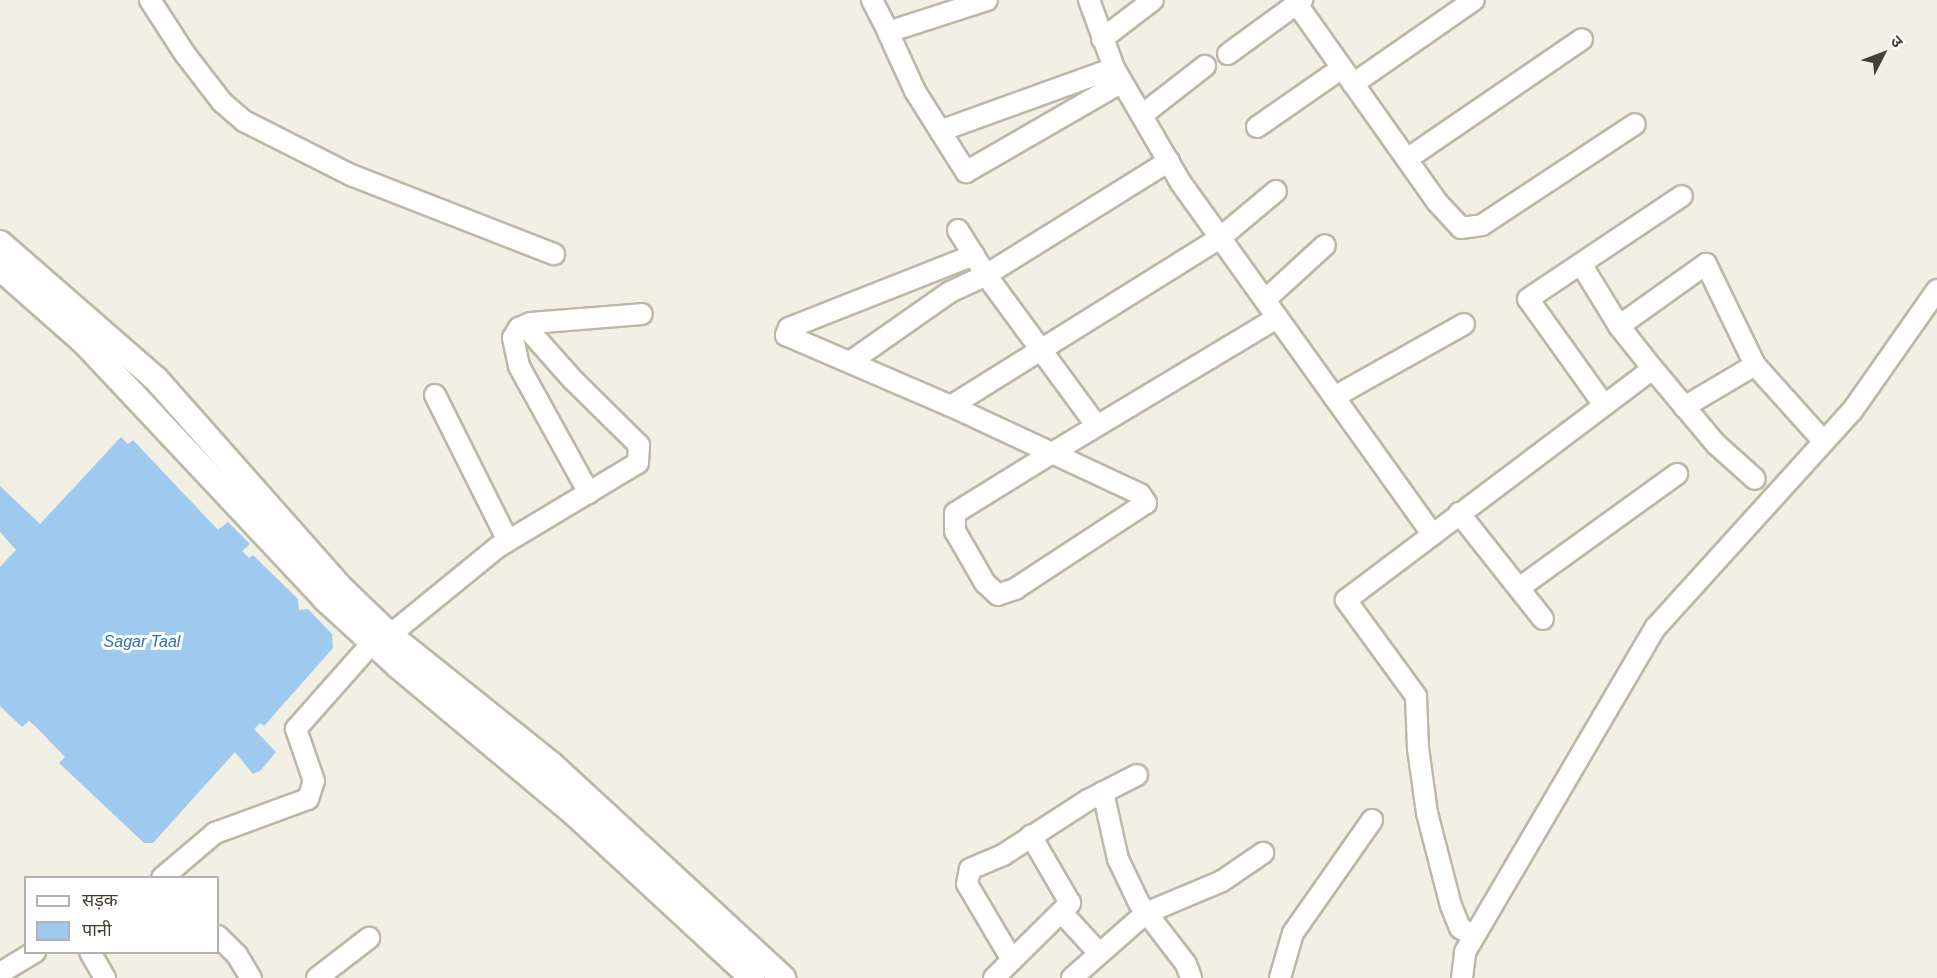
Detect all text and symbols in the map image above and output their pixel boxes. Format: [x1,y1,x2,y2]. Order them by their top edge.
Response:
north arrow [1853,24,1913,84]
text: उ [1887,32,1906,51]
water label: Sagar Taal [104,632,180,652]
legend [24,876,219,954]
text: सड़क [82,890,118,910]
text: पानी [82,920,112,940]

